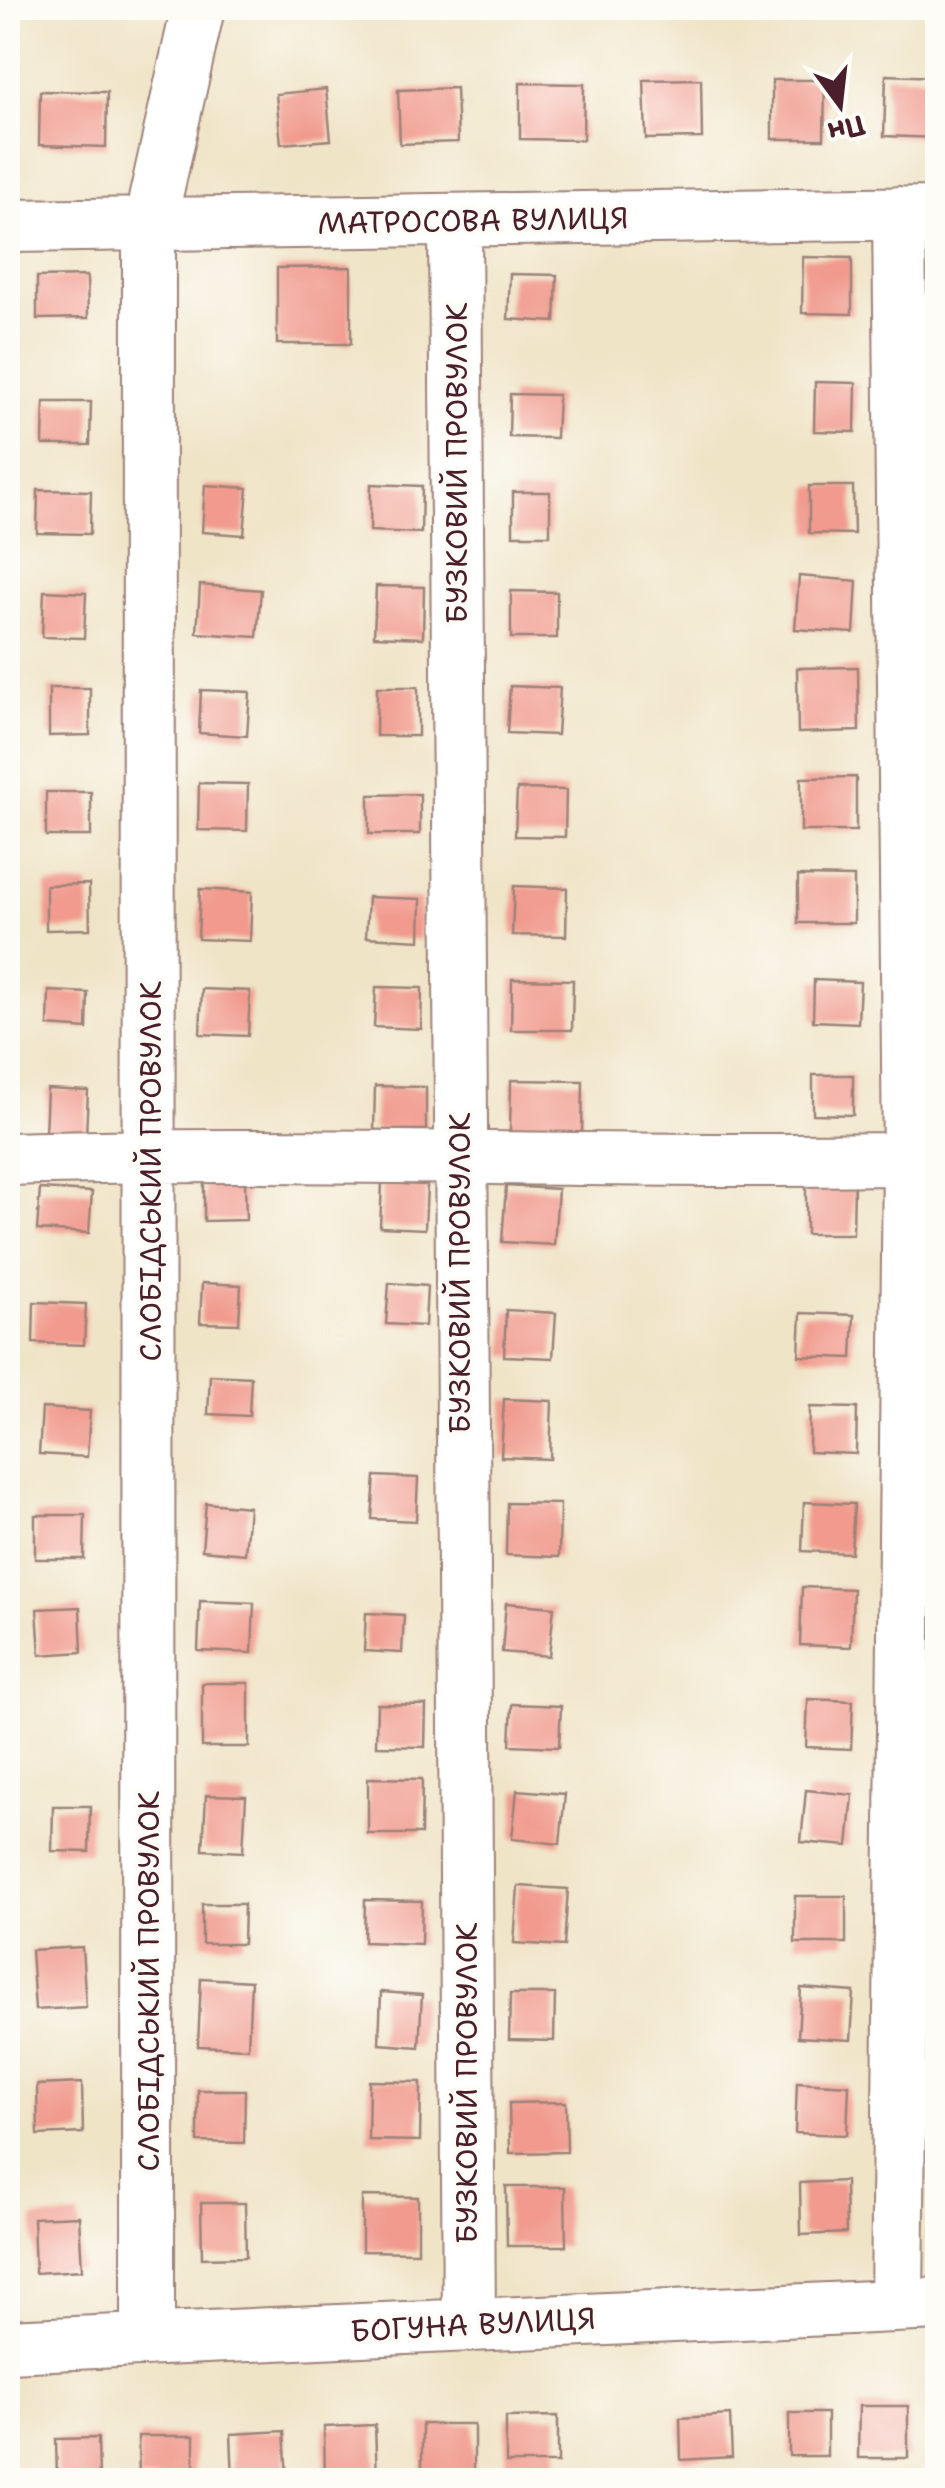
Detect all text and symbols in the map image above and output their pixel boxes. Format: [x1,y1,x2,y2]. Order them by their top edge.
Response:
north arrow [790,55,890,155]
text: Пн [824,106,869,152]
street label: МАТРОСОВА ВУЛИЦЯ [317,197,629,244]
street label: БУЗКОВИЙ ПРОВУЛОК [436,302,477,624]
street label: СЛОБІДСЬКИЙ ПРОВУЛОК [130,981,171,1361]
street label: БУЗКОВИЙ ПРОВУЛОК [439,1112,480,1434]
street label: СЛОБІДСЬКИЙ ПРОВУЛОК [128,1791,169,2171]
street label: БУЗКОВИЙ ПРОВУЛОК [446,1922,487,2244]
street label: БОГУНА ВУЛИЦЯ [349,2298,597,2351]

